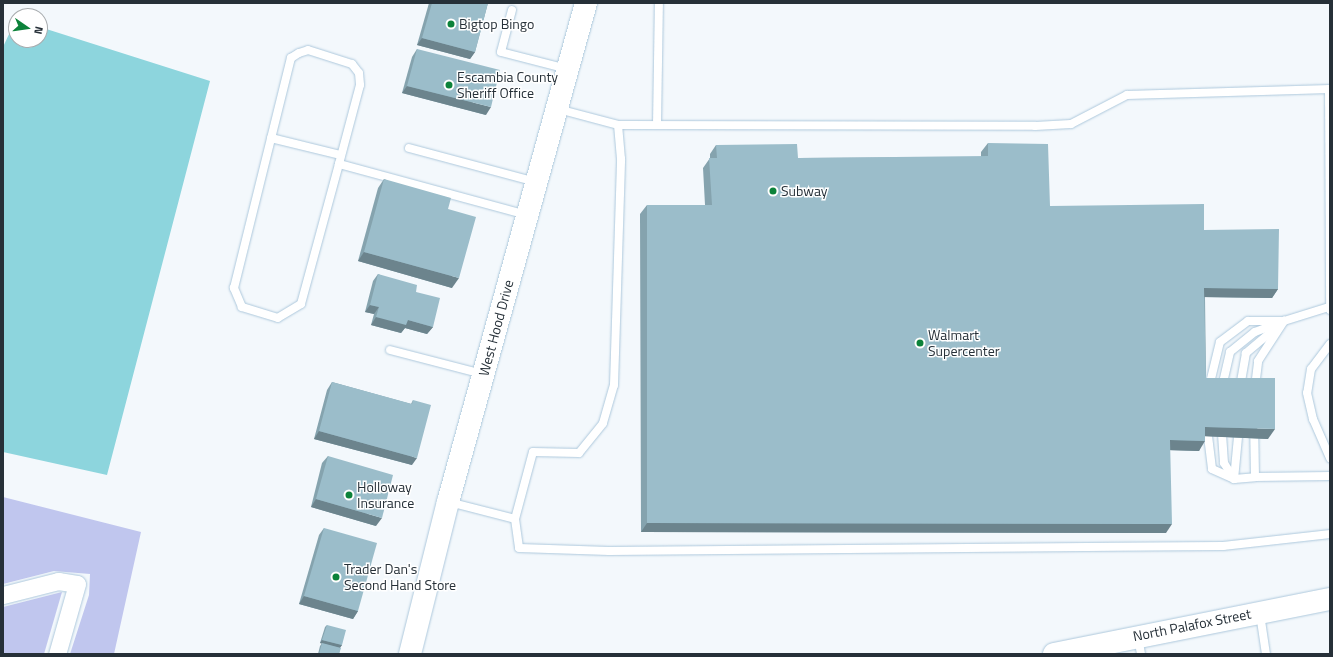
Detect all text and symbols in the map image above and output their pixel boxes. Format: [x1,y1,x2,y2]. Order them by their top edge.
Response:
north arrow [8,8,48,48]
place label: Bigtop Bingo [459,16,534,32]
marker: Bigtop Bingo [446,19,456,29]
text: N [30,25,47,36]
place label: Escambia County Sheriff Office [457,69,558,102]
marker: Escambia County Sheriff Office [444,80,454,90]
place label: Subway [781,183,828,199]
marker: Subway [768,186,778,196]
street label: West Hood Drive [475,278,517,378]
place label: Walmart Supercenter [928,327,1000,360]
marker: Walmart Supercenter [915,338,925,348]
place label: Holloway Insurance [357,479,414,512]
marker: Holloway Insurance [344,490,354,500]
place label: Trader Dan's Second Hand Store [344,561,456,594]
marker: Trader Dan's Second Hand Store [331,572,341,582]
street label: North Palafox Street [1132,605,1252,645]

